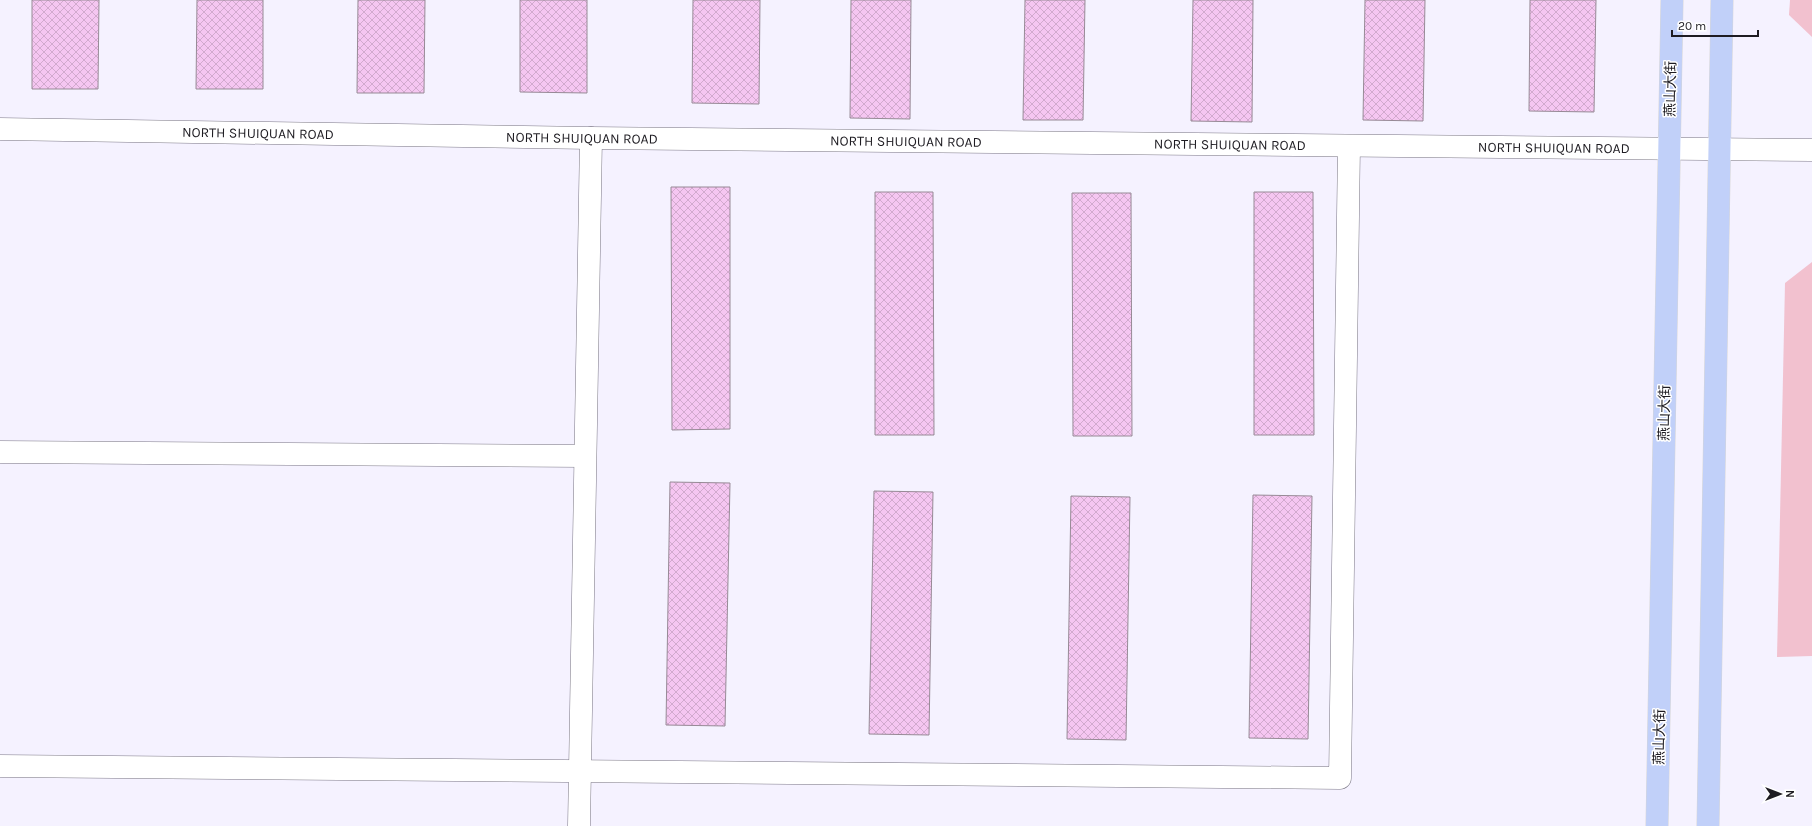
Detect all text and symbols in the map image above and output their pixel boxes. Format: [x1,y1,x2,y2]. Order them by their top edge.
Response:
scale bar [1672,12,1758,38]
text: 20 m [1678,19,1706,33]
street label: 燕山大街 [1662,61,1679,117]
street label: NORTH SHUIQUAN ROAD [182,124,334,143]
street label: NORTH SHUIQUAN ROAD [506,129,658,148]
street label: NORTH SHUIQUAN ROAD [830,132,982,151]
street label: NORTH SHUIQUAN ROAD [1154,136,1306,154]
street label: NORTH SHUIQUAN ROAD [1478,139,1630,157]
street label: 燕山大街 [1656,385,1673,441]
street label: 燕山大街 [1651,709,1668,765]
north arrow [1760,774,1800,814]
text: N [1783,790,1796,798]

